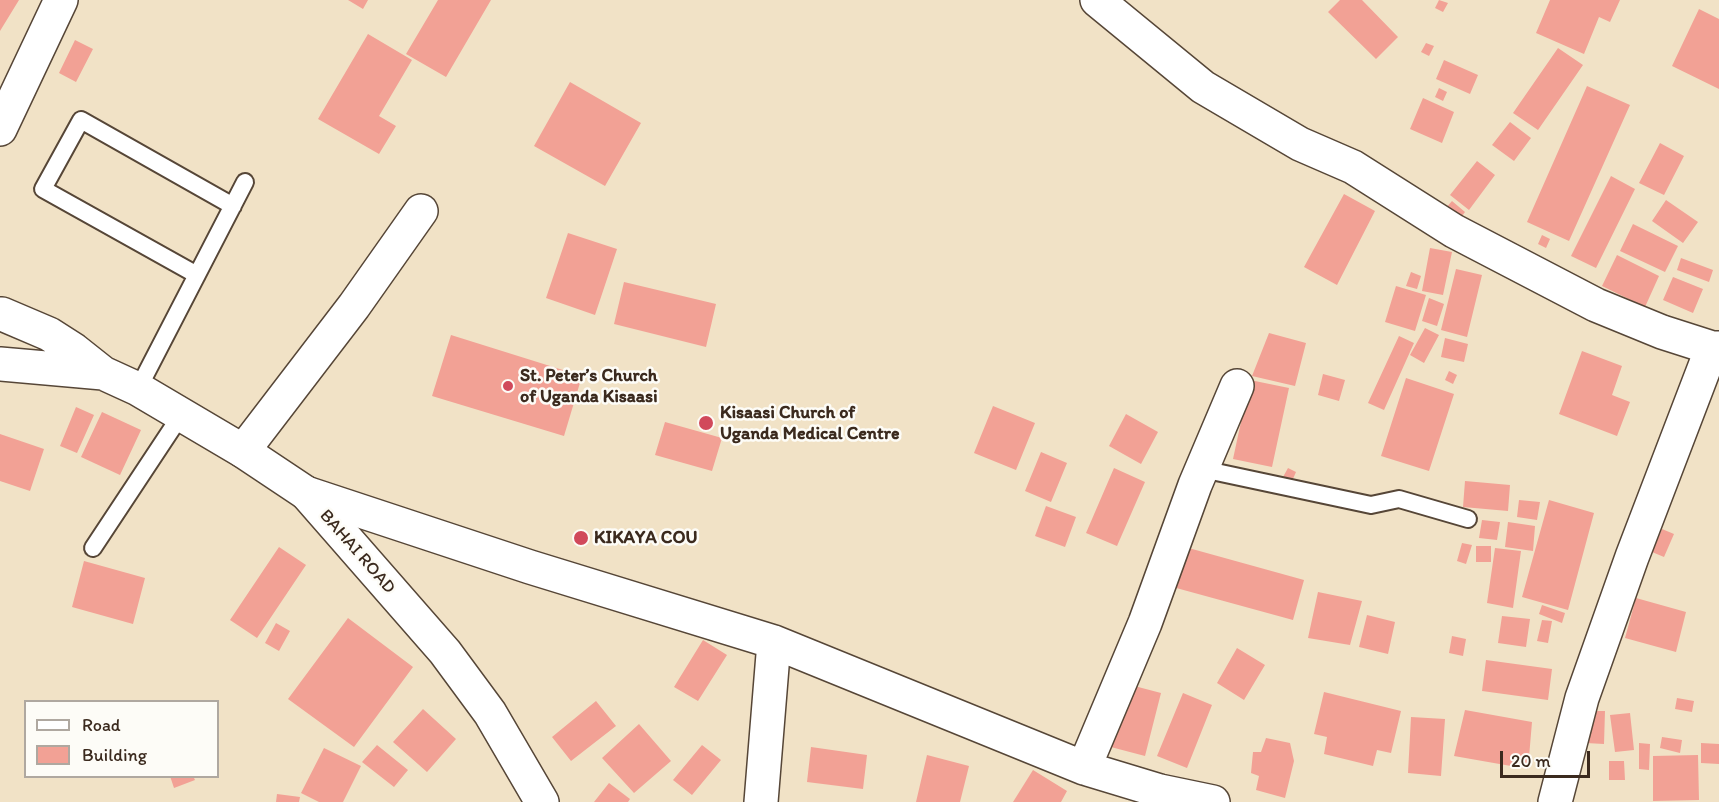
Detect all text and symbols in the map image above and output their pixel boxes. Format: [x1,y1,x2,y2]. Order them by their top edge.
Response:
place label: St. Peter’s Church of Uganda Kisaasi [520,365,658,407]
marker: St. Peter’s Church of Uganda Kisaasi [501,379,515,393]
place label: Kisaasi Church of Uganda Medical Centre [720,402,899,444]
marker: Kisaasi Church of Uganda Medical Centre [697,414,715,432]
street label: BAHAI ROAD [315,505,399,599]
place label: KIKAYA COU [594,527,697,549]
marker: KIKAYA COU [572,529,590,547]
legend [24,700,219,778]
text: Road [82,714,121,736]
scale bar [1503,739,1593,777]
text: Building [82,744,147,766]
text: 20 m [1511,750,1551,772]

